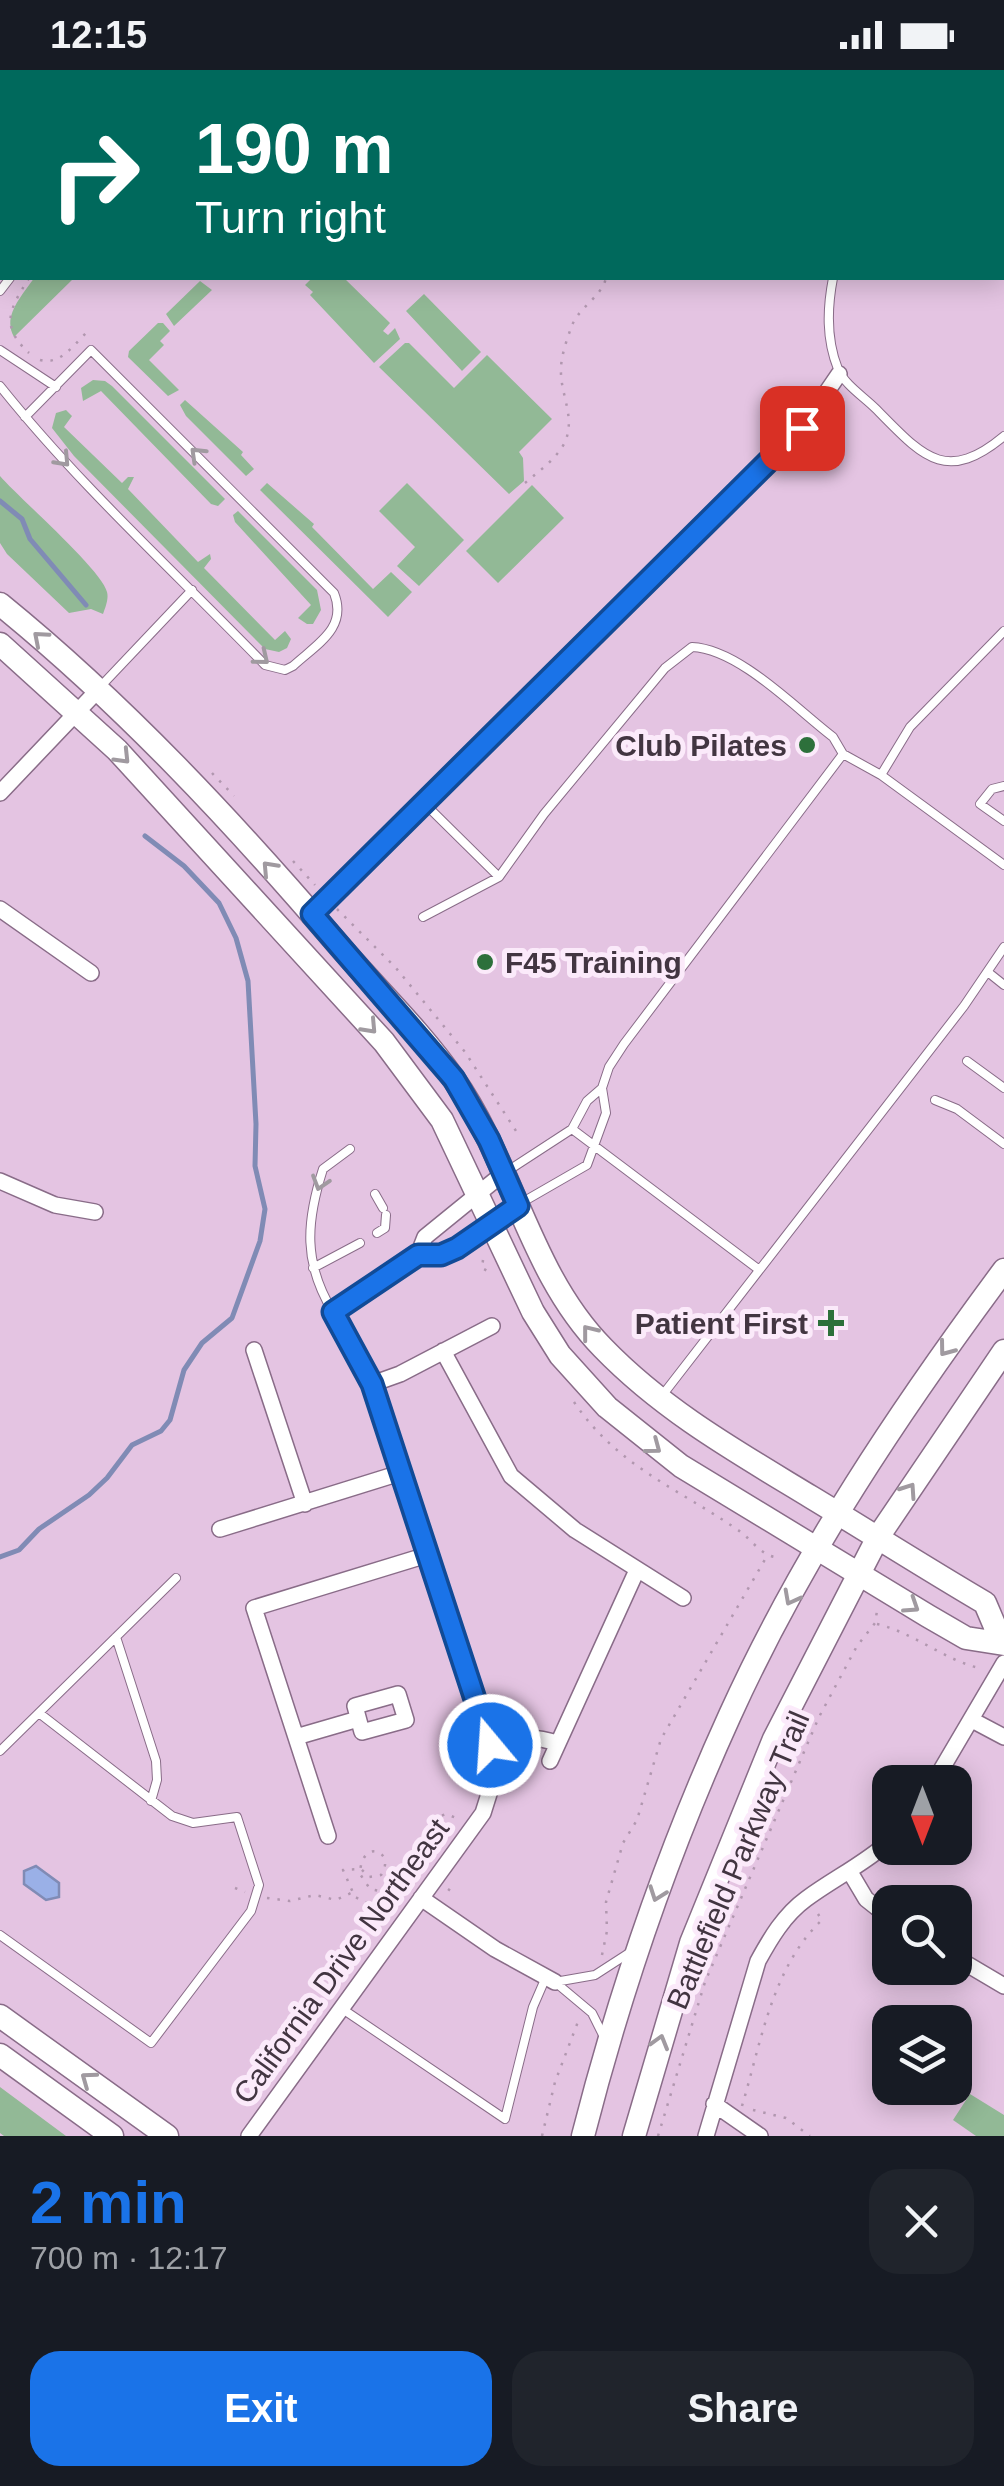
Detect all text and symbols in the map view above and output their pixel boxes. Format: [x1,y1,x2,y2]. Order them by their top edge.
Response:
text: 12:15 [50,14,147,56]
icon: right [30,110,160,240]
text: 190 m [195,110,393,188]
text: Turn right [195,192,386,243]
pin [760,386,845,471]
icon: arrive [775,401,830,456]
one-way arrow [51,448,69,467]
one-way arrow [191,448,209,466]
one-way arrow [34,631,52,649]
one-way arrow [250,647,268,664]
place label: Club Pilates [615,729,787,762]
marker: Club Pilates [796,734,818,756]
one-way arrow [112,745,130,764]
one-way arrow [263,861,281,880]
place label: F45 Training [505,946,682,979]
marker: F45 Training [474,951,496,973]
one-way arrow [359,1015,377,1034]
one-way arrow [311,1174,332,1191]
place label: Patient First [635,1307,808,1340]
marker: Patient First [818,1310,844,1336]
one-way arrow [584,1325,601,1343]
one-way arrow [940,1338,957,1356]
one-way arrow [643,1435,661,1452]
one-way arrow [896,1482,915,1500]
one-way arrow [784,1588,803,1606]
one-way arrow [901,1594,919,1613]
position arrow [438,1693,542,1797]
street label: Battlefield Parkway Trail [660,1706,816,2014]
north arrow [872,1765,972,1865]
map controls [872,1765,972,2105]
street label: California Drive Northeast [227,1812,456,2110]
one-way arrow [648,1885,669,1902]
button: search [872,1885,972,1985]
button: layers [872,2005,972,2105]
one-way arrow [648,2034,669,2051]
one-way arrow [81,2073,99,2091]
text: 2 min [30,2169,187,2236]
button: close [869,2169,974,2274]
text: 700 m · 12:17 [30,2240,227,2276]
button: Exit [30,2351,492,2466]
button: Share [512,2351,974,2466]

